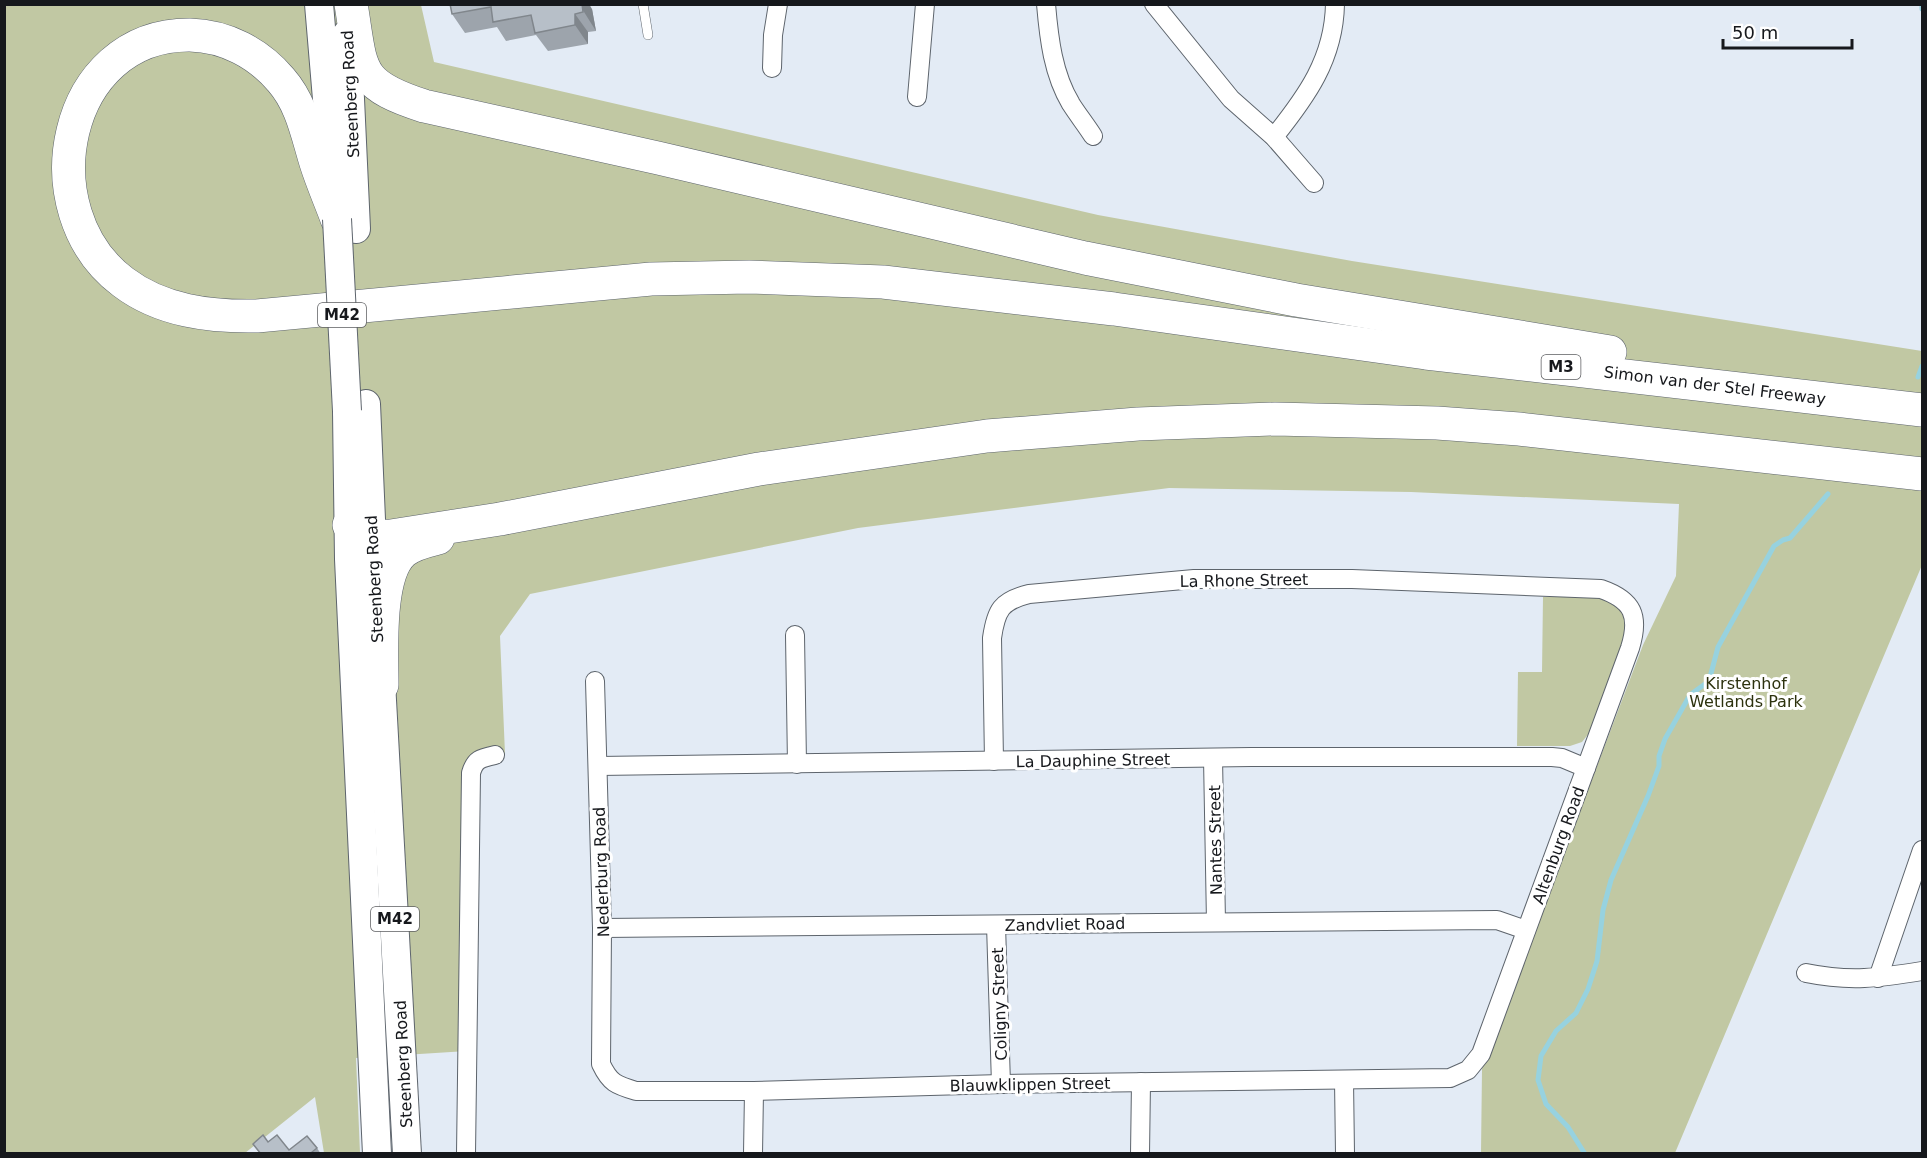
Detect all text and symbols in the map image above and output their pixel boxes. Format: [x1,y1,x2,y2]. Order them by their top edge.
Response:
scale bar [1723,12,1852,50]
text: 50 m [1732,22,1778,43]
street label: Steenberg Road [338,30,363,158]
road number: M42 [318,303,366,327]
road number: M3 [1542,355,1580,379]
street label: Simon van der Stel Freeway [1603,362,1827,409]
street label: Steenberg Road [362,515,387,643]
street label: La Rhone Street [1180,570,1308,591]
park label: Kirstenhof Wetlands Park [1689,674,1804,711]
street label: La Dauphine Street [1016,750,1170,771]
street label: Altenburg Road [1528,784,1589,907]
street label: Nantes Street [1205,785,1226,895]
street label: Nederburg Road [590,807,613,937]
road number: M42 [371,907,419,931]
street label: Zandvliet Road [1004,914,1126,935]
street label: Coligny Street [988,947,1011,1061]
street label: Steenberg Road [391,1000,416,1128]
street label: Blauwklippen Street [950,1074,1110,1095]

